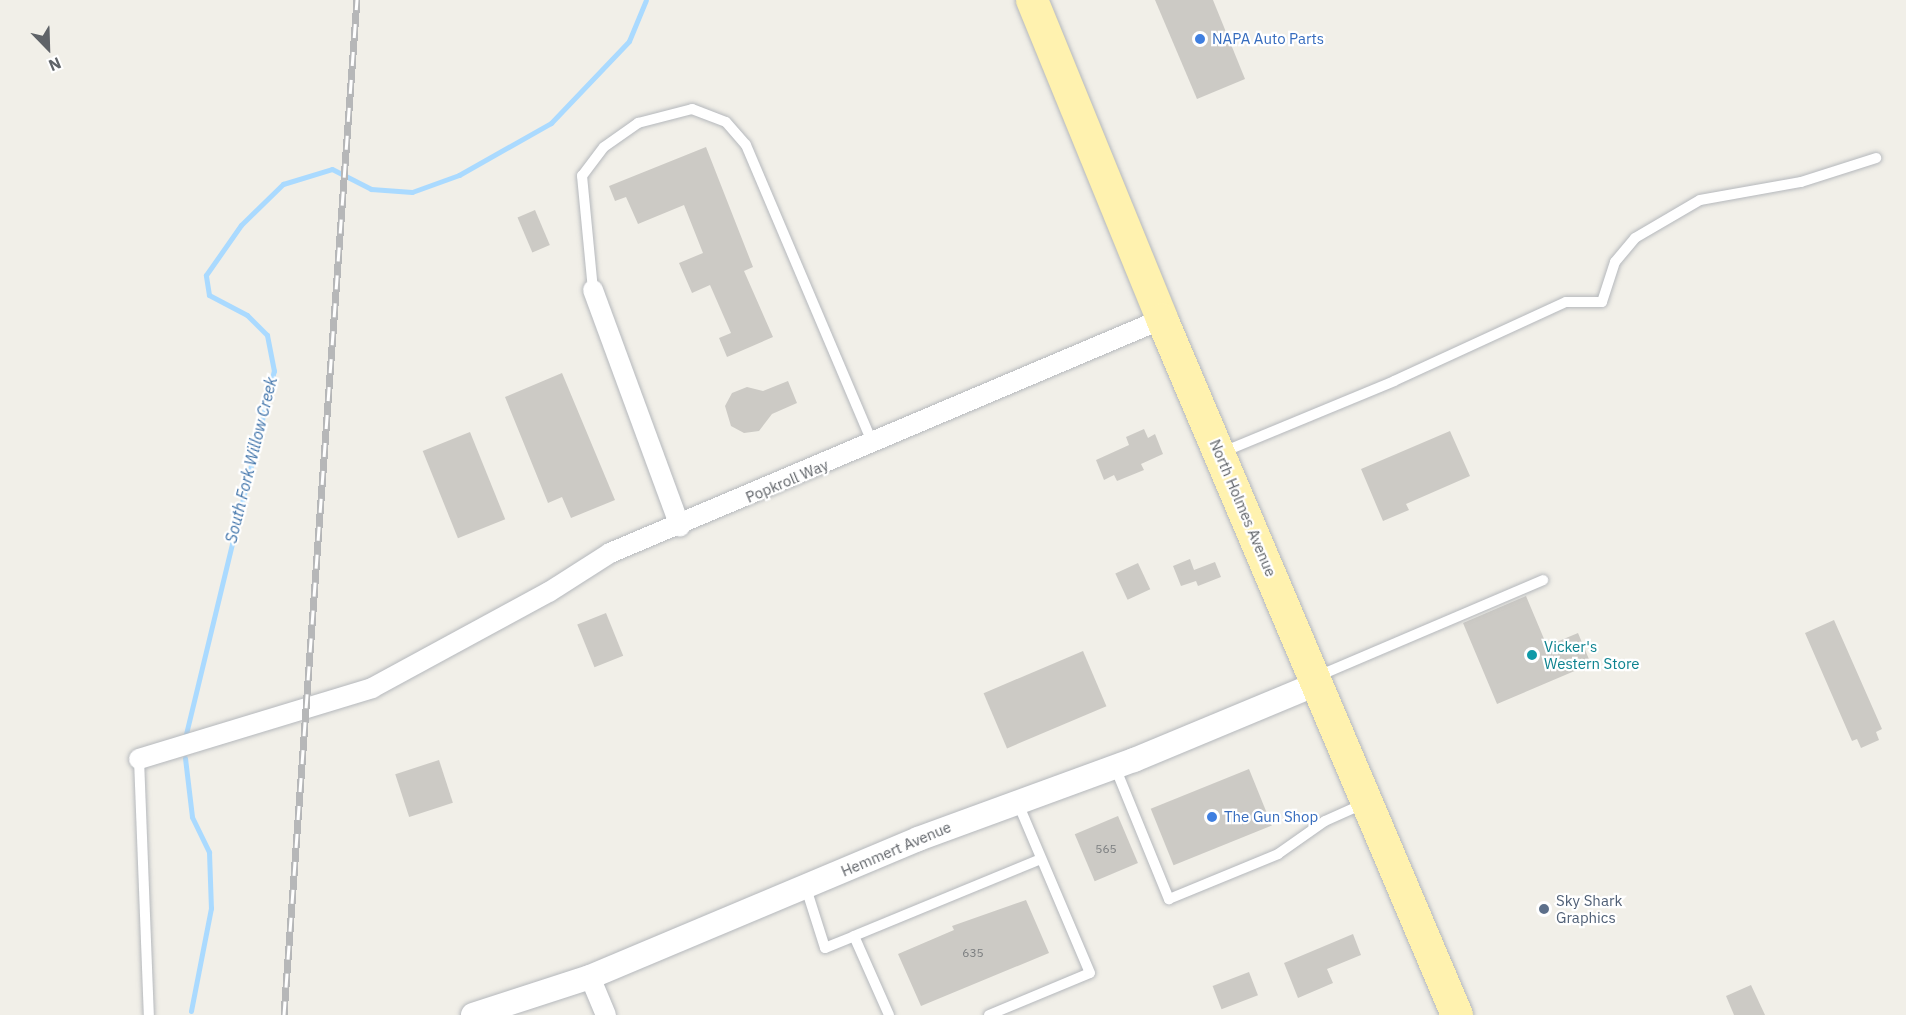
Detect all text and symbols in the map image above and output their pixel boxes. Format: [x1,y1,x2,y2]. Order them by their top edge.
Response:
north arrow [18,18,78,78]
place label: NAPA Auto Parts [1212,30,1324,48]
marker: NAPA Auto Parts [1193,32,1207,46]
text: N [46,53,64,76]
water label: South Fork Willow Creek [221,375,281,545]
street label: North Holmes Avenue [1206,437,1280,579]
street label: Popkroll Way [743,456,831,506]
place label: Vicker's Western Store [1544,637,1640,672]
marker: Vicker's Western Store [1525,648,1539,662]
place label: The Gun Shop [1224,808,1318,826]
marker: The Gun Shop [1205,810,1219,824]
street label: Hemmert Avenue [838,818,954,880]
house number: 565 [1095,842,1117,856]
place label: Sky Shark Graphics [1556,891,1622,926]
marker: Sky Shark Graphics [1537,902,1551,916]
house number: 635 [962,946,984,960]

